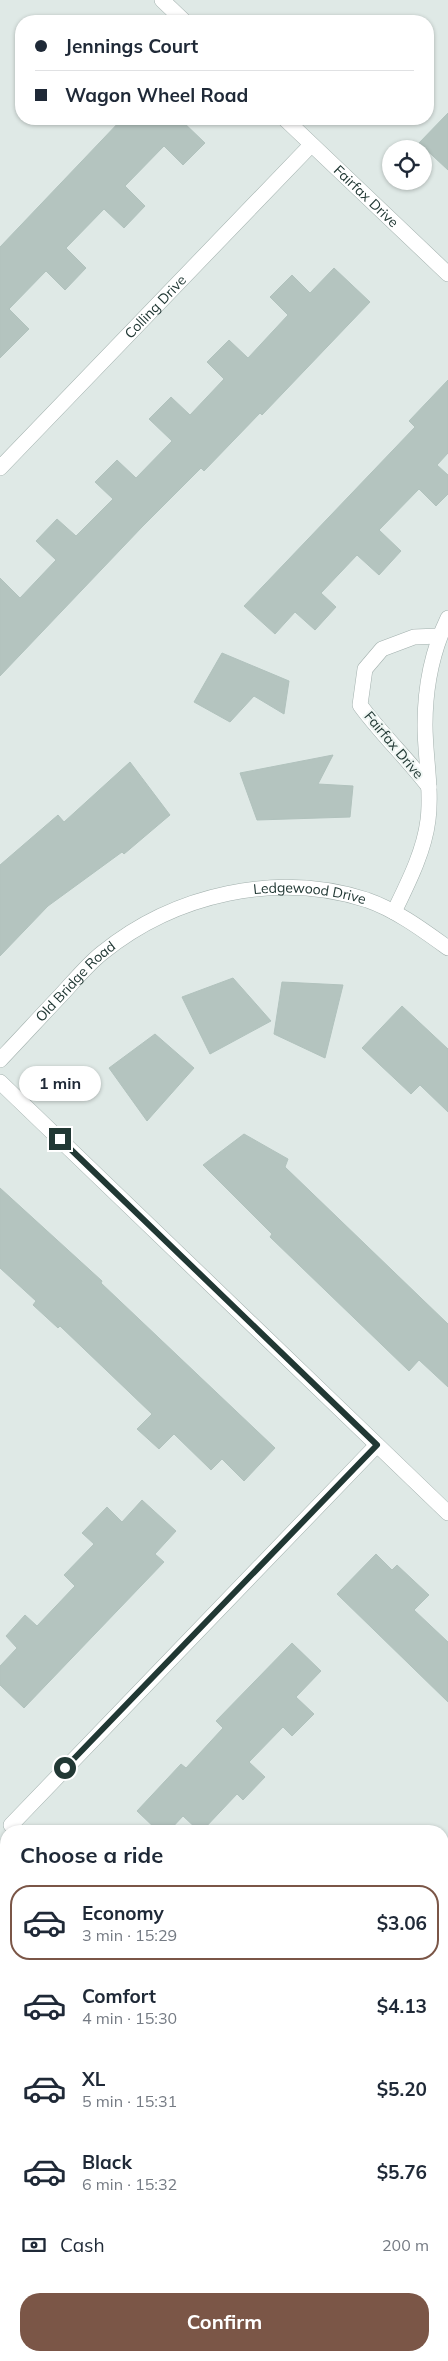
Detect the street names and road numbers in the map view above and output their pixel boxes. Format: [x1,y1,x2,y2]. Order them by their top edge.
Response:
street label: Fairfax Drive [330,161,402,231]
street label: Colling Drive [121,271,190,342]
street label: Fairfax Drive [360,708,428,782]
street label: Ledgewood Drive [252,878,368,908]
street label: Old Bridge Road [31,937,119,1026]

